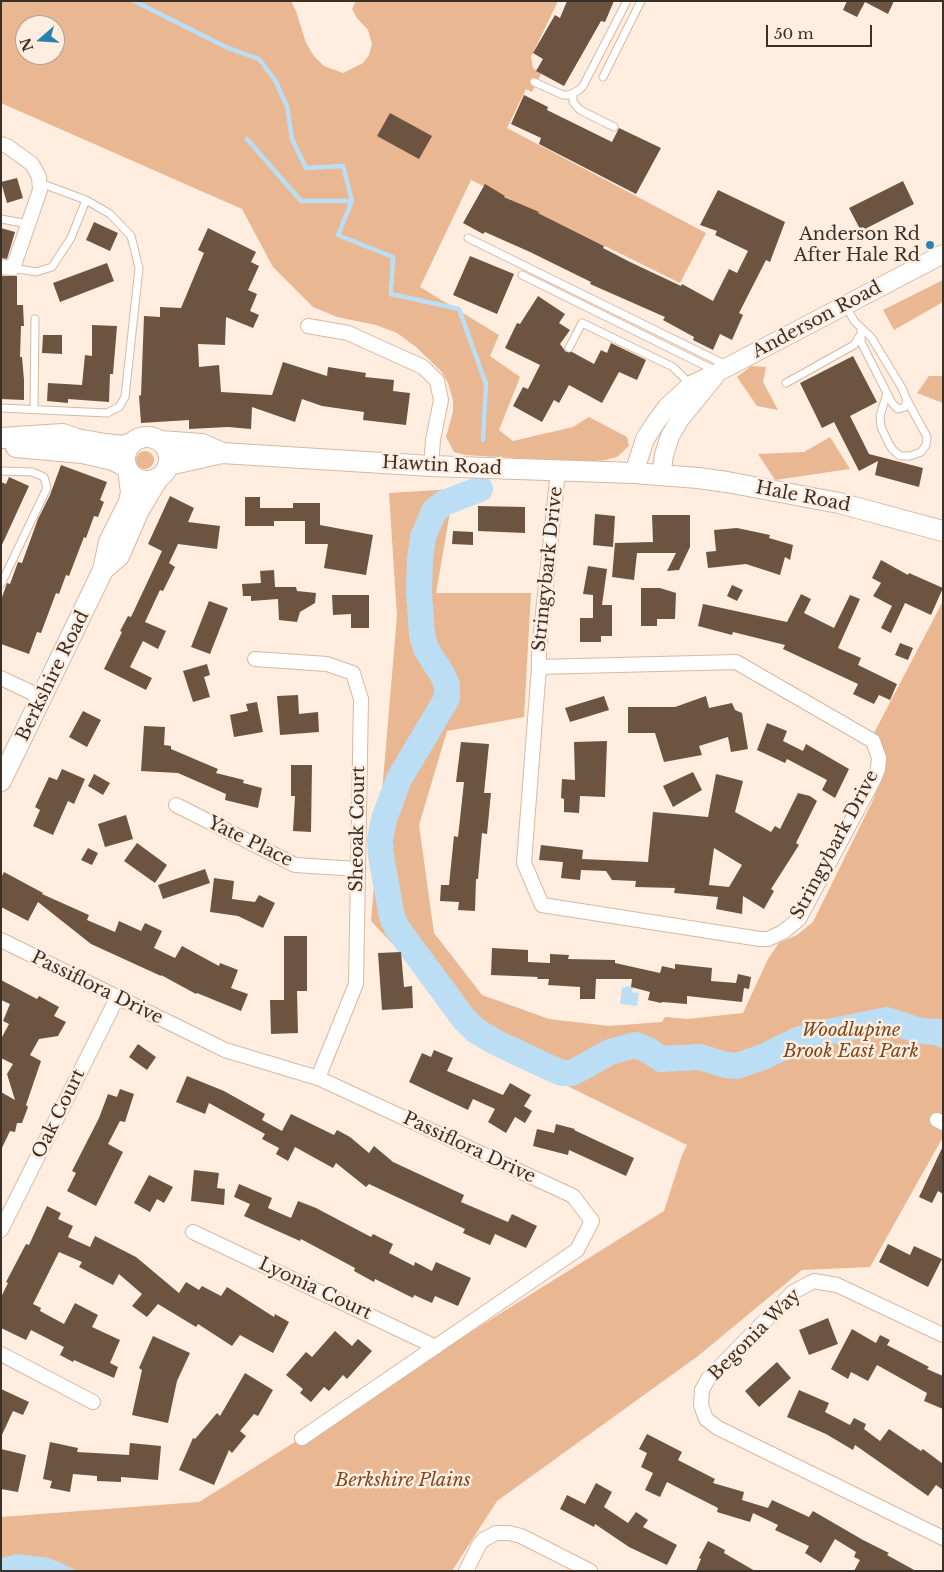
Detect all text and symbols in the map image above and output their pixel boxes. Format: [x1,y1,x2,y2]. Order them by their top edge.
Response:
north arrow [15,15,65,65]
scale bar [769,15,875,47]
text: 50 m [774,24,814,43]
text: N [16,35,37,54]
place label: Anderson Rd After Hale Rd [794,224,920,266]
marker: Anderson Rd After Hale Rd [924,239,936,251]
street label: Anderson Road [749,277,885,363]
street label: Hawtin Road [382,452,502,480]
street label: Hale Road [754,477,852,517]
street label: Stringybark Drive [529,485,567,653]
street label: Berkshire Road [12,607,94,745]
street label: Sheoak Court [346,766,370,892]
street label: Stringybark Drive [787,767,883,923]
street label: Yate Place [204,812,296,872]
street label: Passiflora Drive [28,947,166,1029]
park label: Woodlupine Brook East Park [783,1020,919,1062]
street label: Oak Court [28,1066,90,1162]
street label: Passiflora Drive [399,1108,539,1188]
street label: Lyonia Court [255,1253,375,1325]
street label: Begonia Way [705,1285,805,1385]
park label: Berkshire Plains [335,1470,471,1492]

